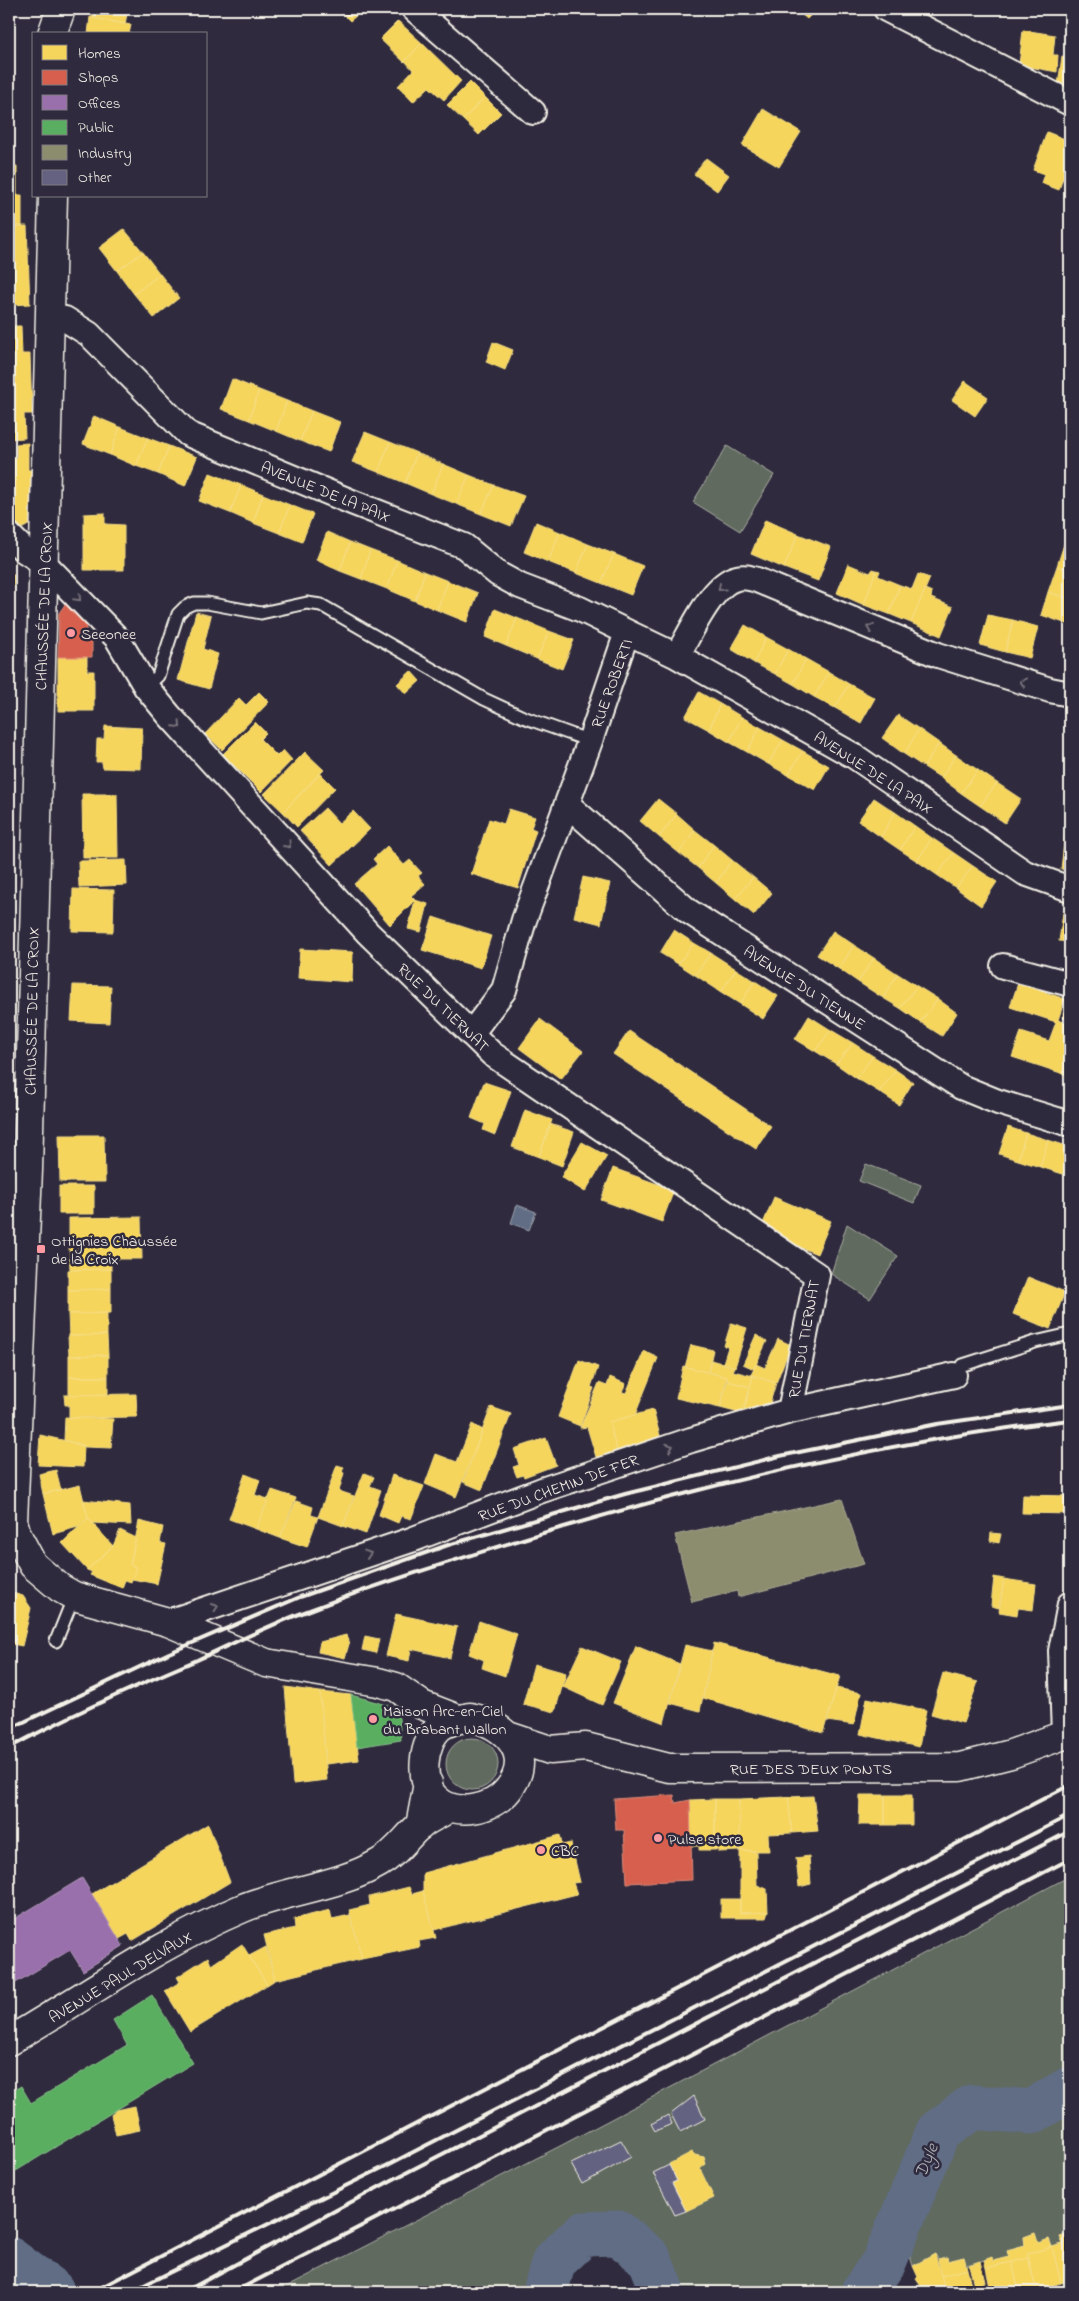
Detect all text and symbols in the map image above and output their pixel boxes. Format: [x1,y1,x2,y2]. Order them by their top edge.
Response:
legend [32,32,208,198]
text: Homes [78,43,121,65]
text: Shops [78,67,118,89]
text: Offices [78,93,120,115]
text: Public [78,117,114,139]
text: Industry [78,143,132,166]
text: Other [78,167,112,189]
street label: AVENUE DE LA PAIX [257,456,394,530]
street label: CHAUSSÉE DE LA CROIX [30,521,60,691]
one-way arrow [717,582,726,591]
one-way arrow [72,593,81,602]
place label: Seeonee [81,623,137,647]
one-way arrow [866,624,875,634]
marker: Seeonee [65,627,77,639]
street label: RUE ROBERTI [586,636,640,732]
one-way arrow [1019,678,1028,688]
one-way arrow [172,720,181,729]
street label: AVENUE DE LA PAIX [808,726,937,821]
one-way arrow [282,840,291,849]
street label: CHAUSSÉE DE LA CROIX [20,927,46,1095]
street label: AVENUE DU TIENNE [738,940,870,1037]
street label: RUE DU TIERNAT [391,958,494,1059]
place label: Ottignies Chaussée de la Croix [51,1230,178,1272]
marker: Ottignies Chaussée de la Croix [35,1243,47,1255]
street label: RUE DU TIERNAT [783,1278,827,1400]
one-way arrow [665,1443,674,1453]
street label: RUE DU CHEMIN DE FER [475,1449,642,1529]
one-way arrow [364,1550,372,1560]
one-way arrow [210,1603,218,1613]
place label: Maison Arc-en-Ciel du Brabant Wallon [383,1700,507,1742]
marker: Maison Arc-en-Ciel du Brabant Wallon [367,1713,379,1725]
street label: RUE DES DEUX PONTS [730,1758,892,1782]
place label: Pulse store [668,1828,742,1852]
marker: Pulse store [652,1832,664,1844]
place label: CBC [551,1840,580,1864]
marker: CBC [535,1844,547,1856]
street label: AVENUE PAUL DELVAUX [45,1925,197,2030]
water label: Dyle [909,2139,947,2182]

